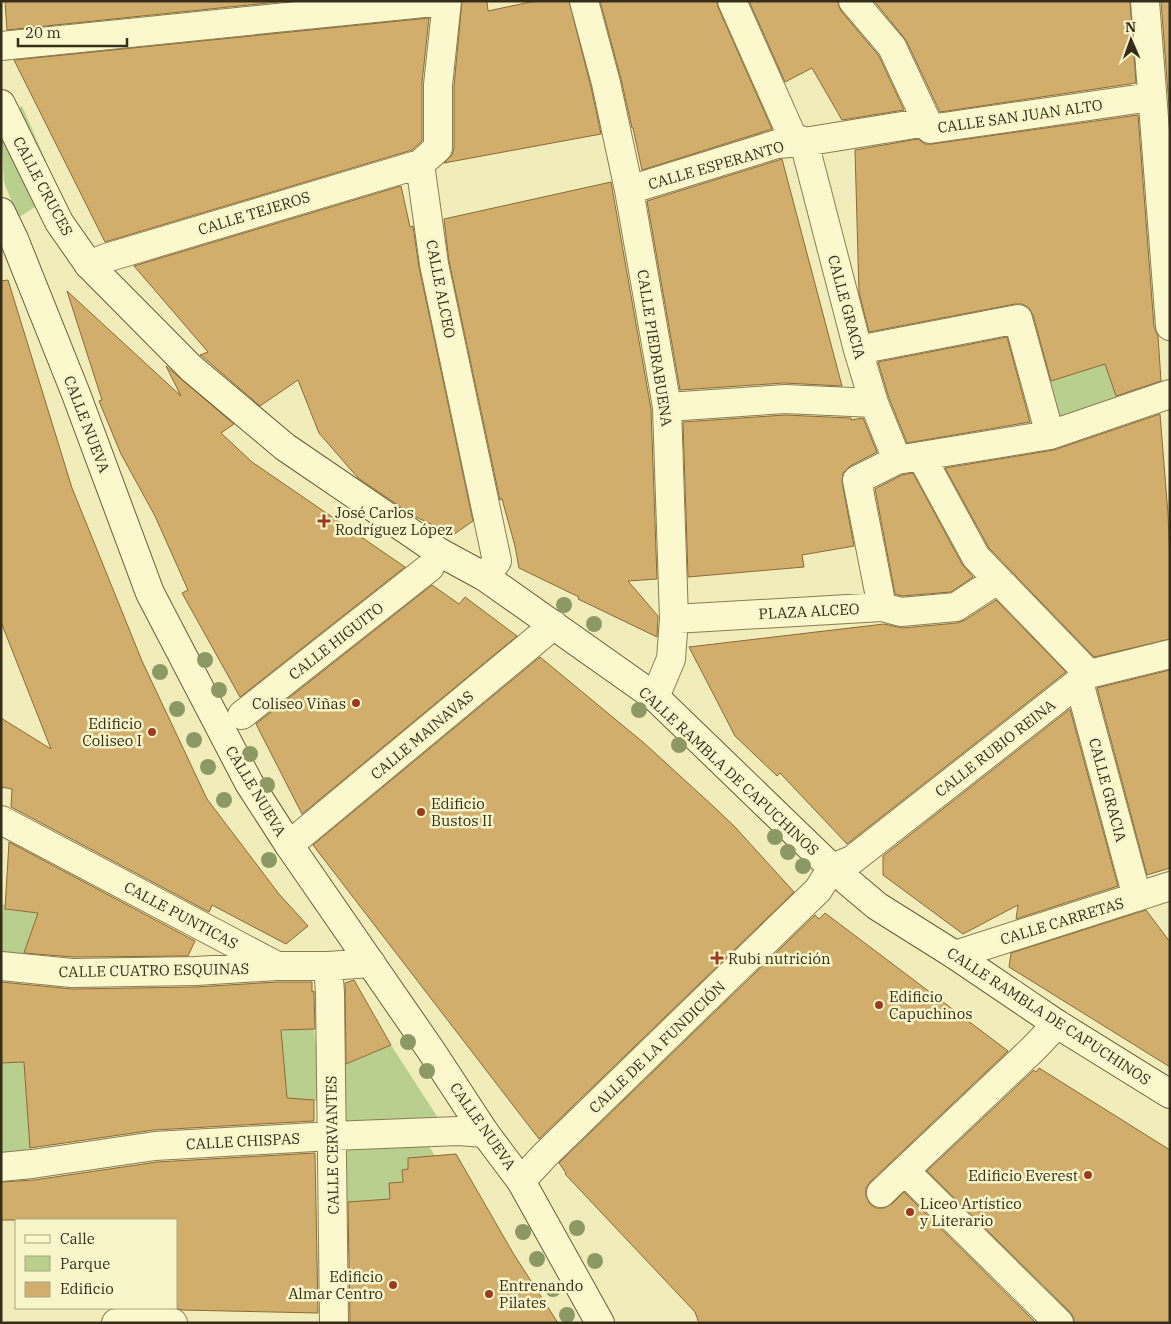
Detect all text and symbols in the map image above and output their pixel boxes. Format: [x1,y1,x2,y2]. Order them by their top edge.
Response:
scale bar [18,15,126,47]
north arrow [1106,15,1156,65]
text: N [1125,18,1136,36]
text: 20 m [25,23,61,42]
street label: CALLE SAN JUAN ALTO [936,95,1104,137]
street label: CALLE CRUCES [9,133,77,239]
street label: CALLE ESPERANTO [646,136,786,194]
street label: CALLE TEJEROS [196,187,312,239]
street label: CALLE ALCEO [422,238,460,340]
street label: CALLE GRACIA [824,253,870,362]
street label: CALLE PIEDRABUENA [633,268,677,428]
street label: CALLE NUEVA [60,373,114,476]
place label: José Carlos Rodríguez López [335,503,453,539]
marker: José Carlos Rodríguez López [317,514,331,528]
street label: CALLE HIGUITO [285,598,387,684]
street label: PLAZA ALCEO [758,599,860,623]
street label: CALLE RAMBLA DE CAPUCHINOS [635,683,823,859]
street label: CALLE MAINAVAS [367,686,477,784]
place label: Coliseo Viñas [252,694,346,713]
street label: CALLE RUBIO REINA [931,695,1060,801]
marker: Coliseo Viñas [350,697,362,709]
place label: Edificio Coliseo I [82,714,142,750]
marker: Edificio Coliseo I [146,726,158,738]
street label: CALLE GRACIA [1085,736,1131,845]
street label: CALLE NUEVA [221,742,291,840]
place label: Edificio Bustos II [431,794,492,830]
marker: Edificio Bustos II [415,806,427,818]
street label: CALLE PUNTICAS [121,877,241,953]
street label: CALLE CARRETAS [998,893,1126,949]
street label: CALLE RAMBLA DE CAPUCHINOS [944,943,1154,1089]
place label: Rubi nutrición [728,949,831,968]
marker: Rubi nutrición [710,951,724,965]
street label: CALLE CUATRO ESQUINAS [59,959,249,981]
street label: CALLE DE LA FUNDICIÓN [585,977,729,1117]
place label: Edificio Capuchinos [889,987,972,1023]
marker: Edificio Capuchinos [873,999,885,1011]
street label: CALLE CERVANTES [321,1075,343,1215]
street label: CALLE NUEVA [446,1079,521,1174]
street label: CALLE CHISPAS [186,1129,300,1153]
place label: Edificio Everest [968,1166,1078,1185]
marker: Edificio Everest [1082,1169,1094,1181]
place label: Liceo Artístico y Literario [920,1194,1022,1230]
marker: Liceo Artístico y Literario [904,1206,916,1218]
legend [15,1219,178,1309]
text: Calle [60,1229,95,1248]
text: Parque [60,1254,110,1273]
place label: Edificio Almar Centro [288,1267,383,1303]
place label: Entrenando Pilates [499,1276,583,1312]
text: Edificio [60,1279,114,1298]
marker: Edificio Almar Centro [387,1279,399,1291]
marker: Entrenando Pilates [483,1288,495,1300]

